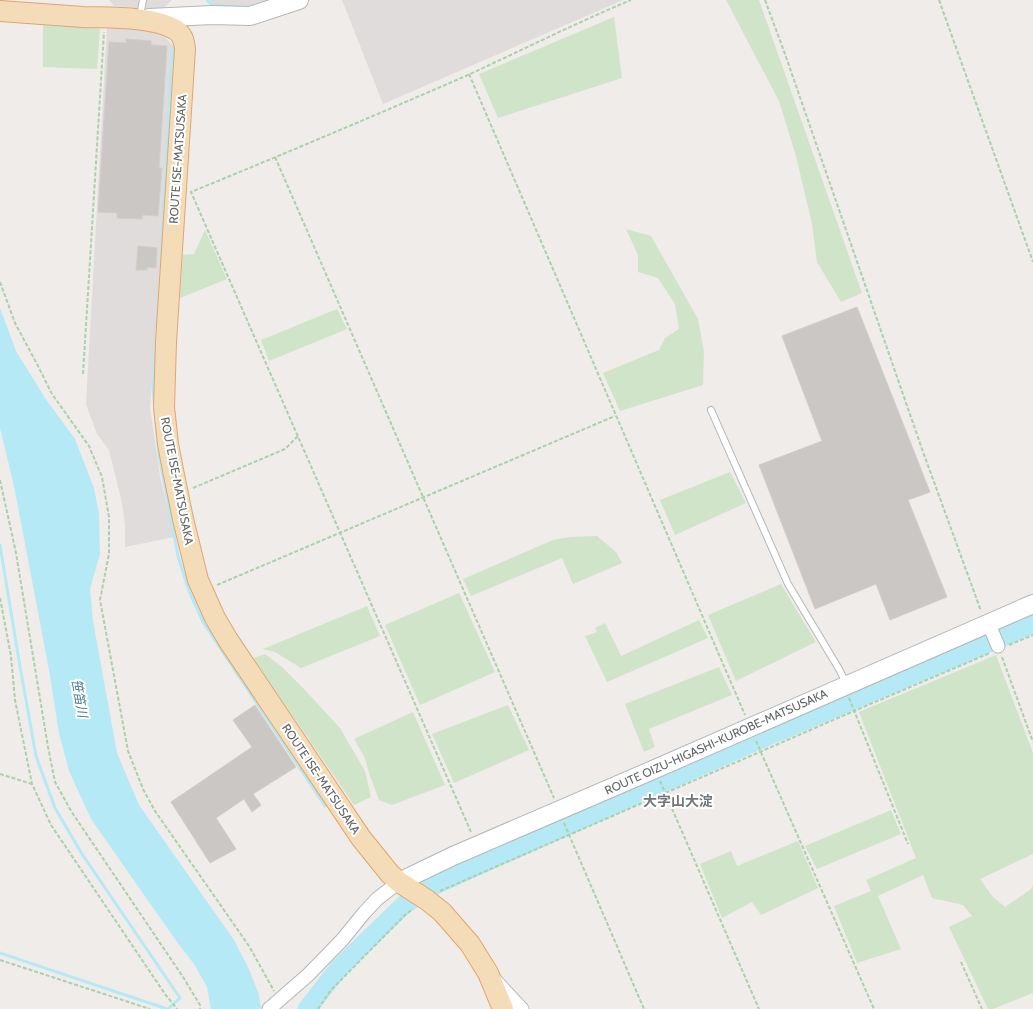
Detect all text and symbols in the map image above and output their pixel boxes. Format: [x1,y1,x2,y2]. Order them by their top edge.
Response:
street label: ROUTE ISE-MATSUSAKA [165,93,190,224]
street label: ROUTE ISE-MATSUSAKA [158,416,197,547]
water label: 笹笛川 [69,677,92,721]
street label: ROUTE OIZU-HIGASHI-KUROBE-MATSUSAKA [602,685,830,798]
street label: ROUTE ISE-MATSUSAKA [279,721,364,837]
district label: 大字山大淀 [643,792,713,810]

